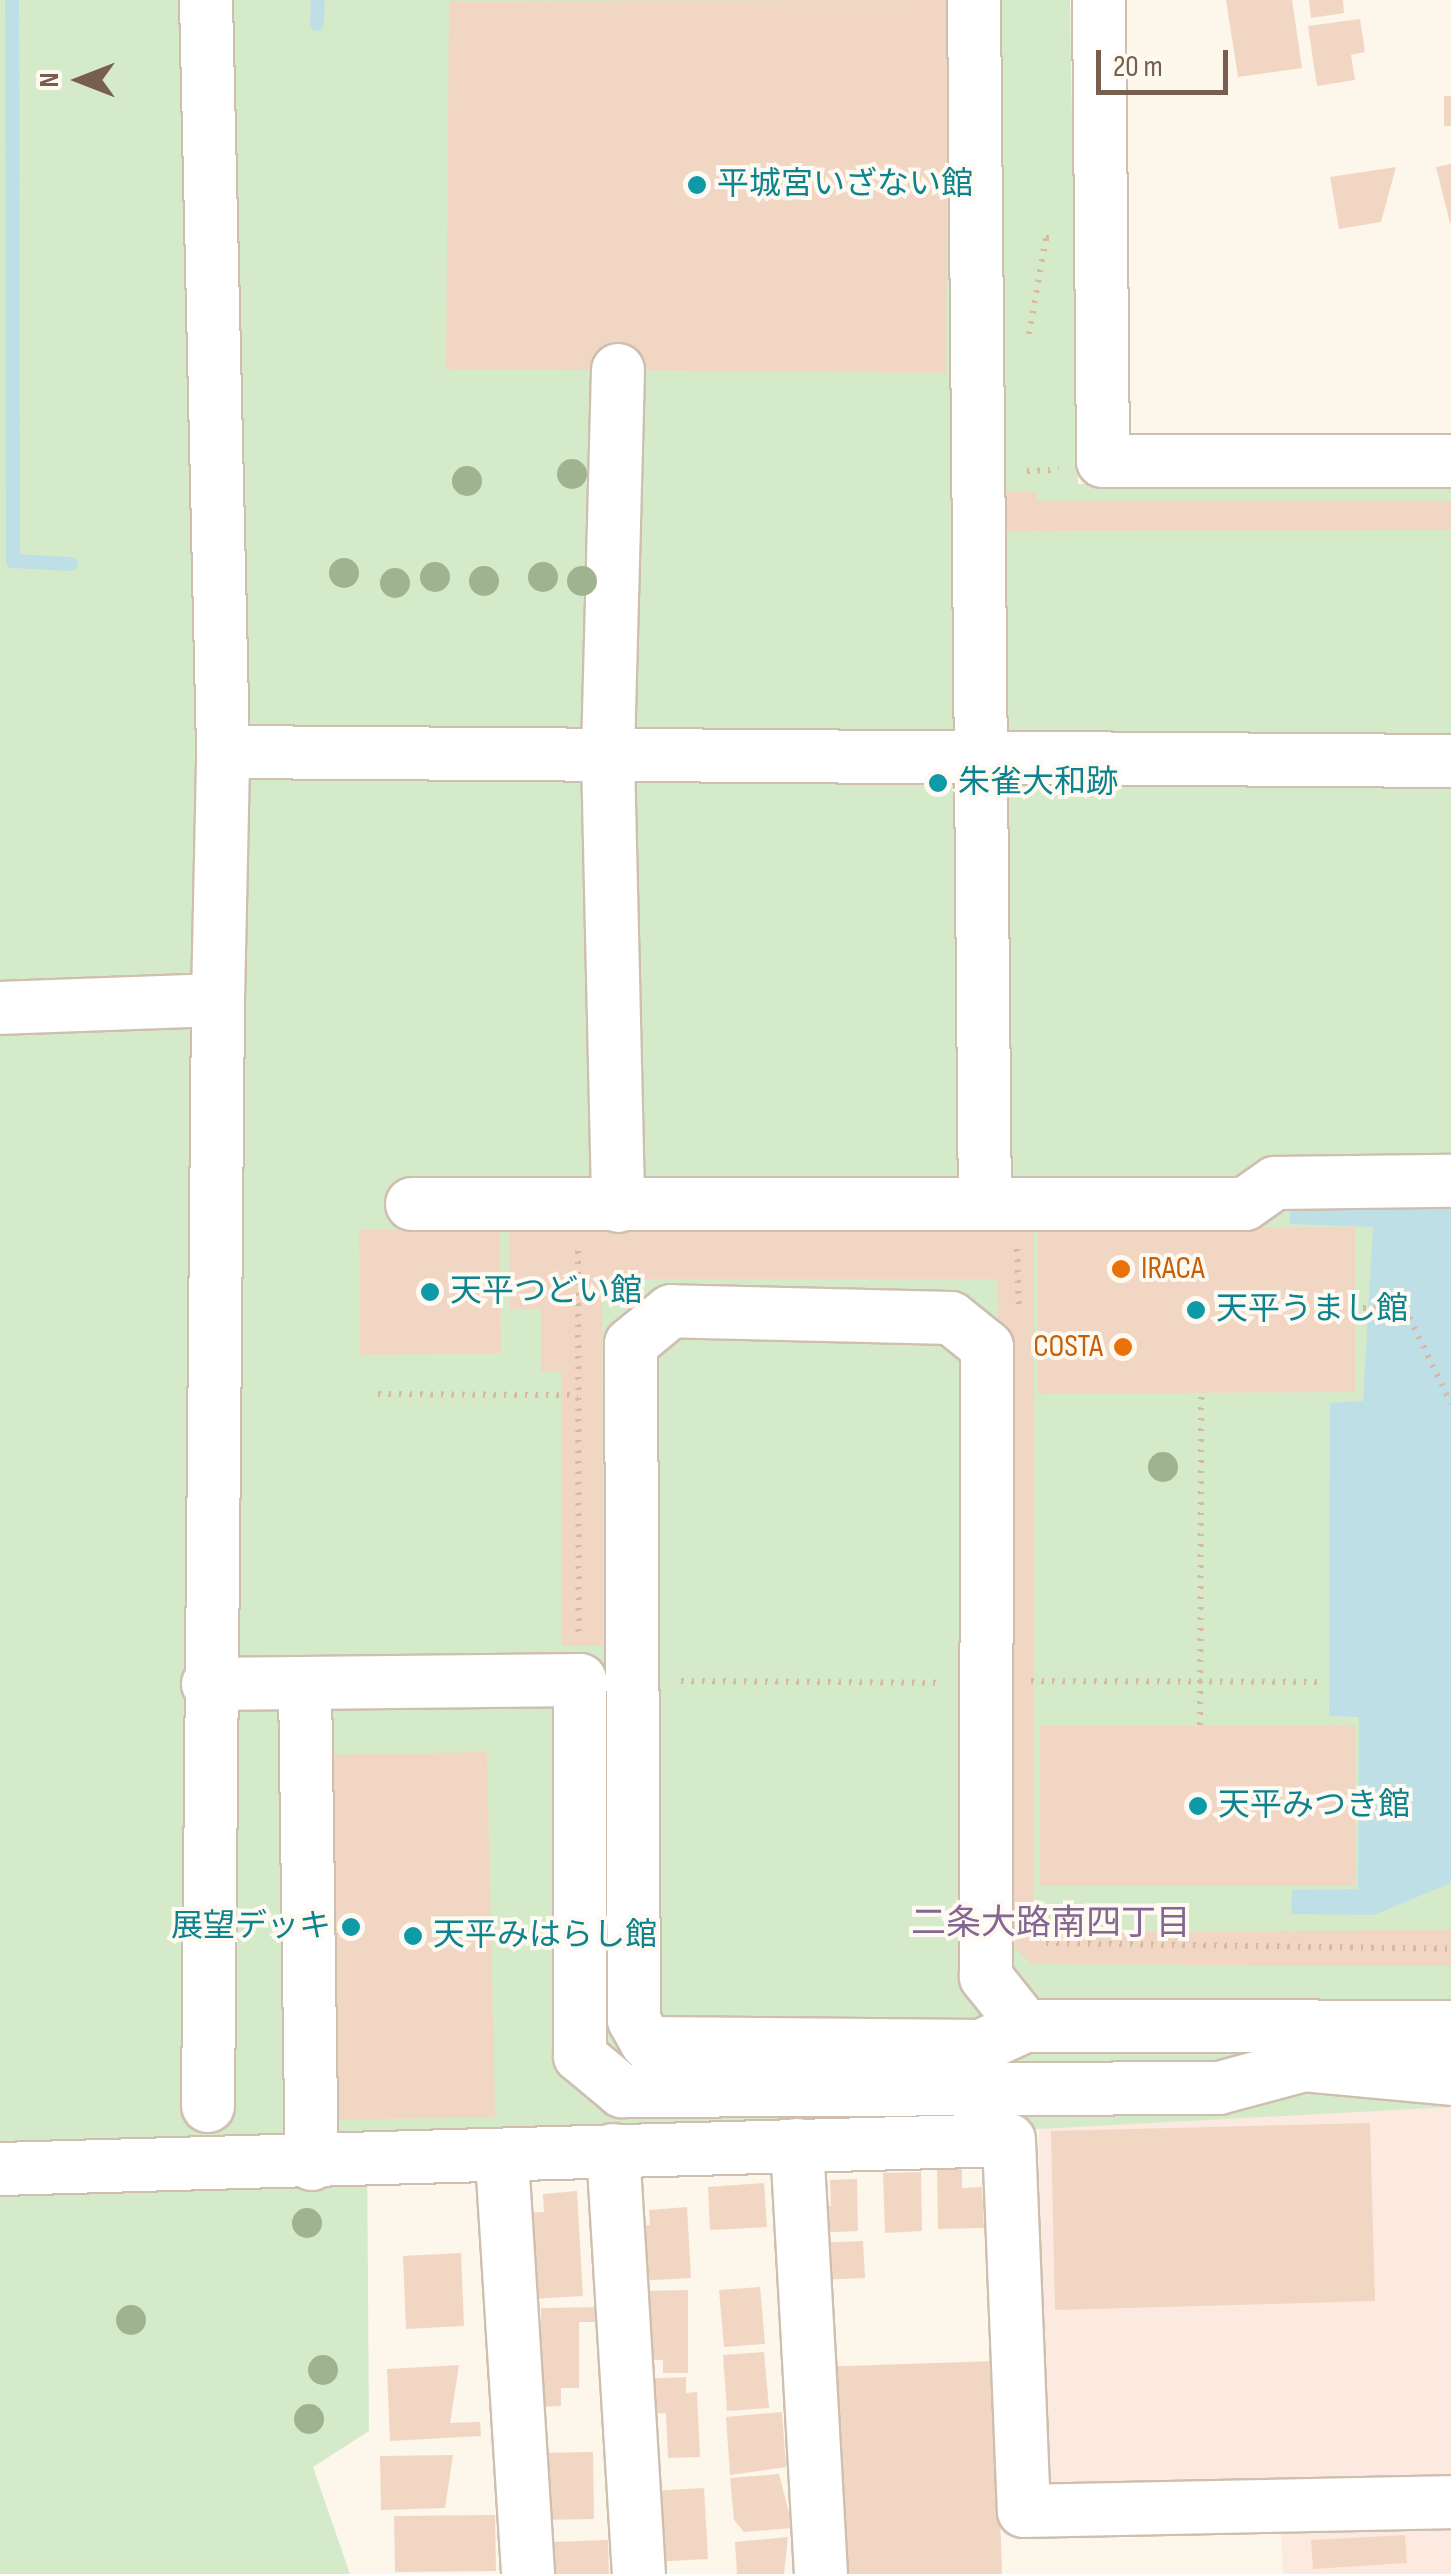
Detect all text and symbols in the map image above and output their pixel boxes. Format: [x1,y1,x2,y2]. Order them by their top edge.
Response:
north arrow [30,30,130,130]
scale bar [1101,30,1234,92]
text: 20 m [1113,49,1163,85]
text: N [33,73,66,87]
place label: 平城宮いざない館 [717,166,973,204]
marker: 平城宮いざない館 [686,174,708,196]
place label: 朱雀大和跡 [958,764,1118,802]
marker: 朱雀大和跡 [927,772,949,794]
place label: IRACA [1141,1250,1205,1288]
marker: IRACA [1110,1258,1132,1280]
place label: 天平つどい館 [450,1273,642,1311]
marker: 天平つどい館 [419,1281,441,1303]
place label: 天平うまし館 [1216,1291,1408,1329]
marker: 天平うまし館 [1185,1299,1207,1321]
place label: COSTA [1033,1328,1103,1366]
marker: COSTA [1112,1336,1134,1358]
place label: 天平みつき館 [1218,1787,1410,1825]
marker: 天平みつき館 [1187,1795,1209,1817]
district label: 二条大路南四丁目 [911,1903,1191,1945]
place label: 展望デッキ [171,1908,331,1946]
marker: 展望デッキ [340,1916,362,1938]
place label: 天平みはらし館 [433,1917,657,1955]
marker: 天平みはらし館 [402,1925,424,1947]

